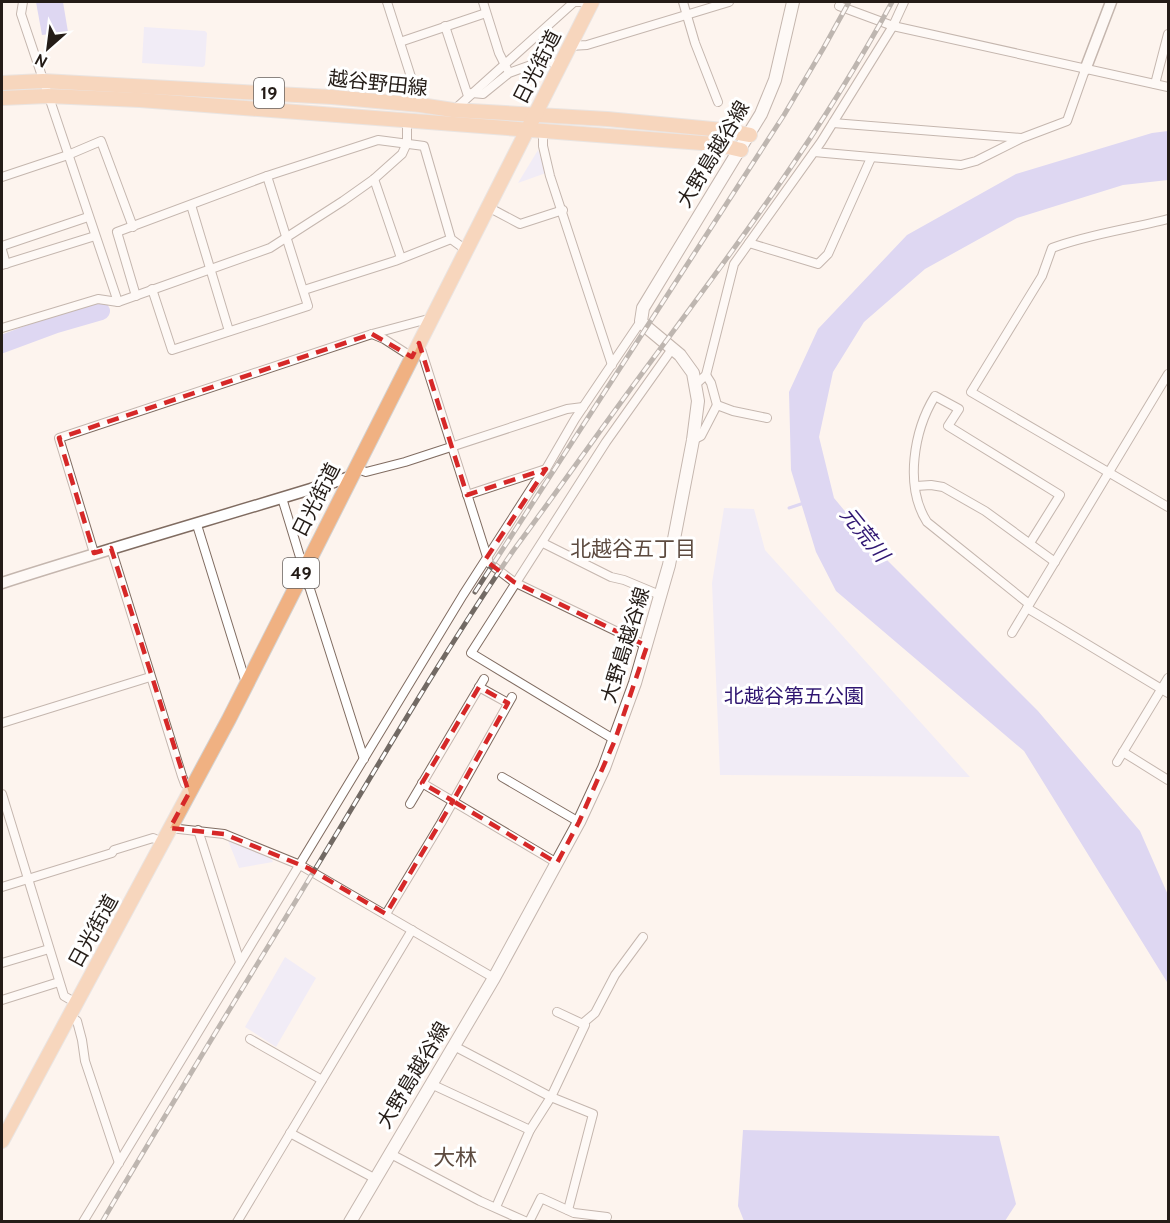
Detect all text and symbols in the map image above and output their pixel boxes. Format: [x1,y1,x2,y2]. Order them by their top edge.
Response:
north arrow [18,18,78,78]
street label: 日光街道 [508,26,566,108]
text: N [32,50,51,72]
street label: 越谷野田線 [327,66,429,100]
road number: 19 [254,78,284,108]
street label: 大野島越谷線 [672,96,754,212]
street label: 日光街道 [287,459,345,541]
water label: 元荒川 [835,502,896,568]
district label: 北越谷五丁目 [570,536,696,561]
road number: 49 [283,558,319,588]
street label: 大野島越谷線 [596,584,654,706]
park label: 北越谷第五公園 [724,684,864,708]
street label: 日光街道 [63,890,123,972]
street label: 大野島越谷線 [372,1017,454,1133]
district label: 大林 [433,1144,477,1171]

